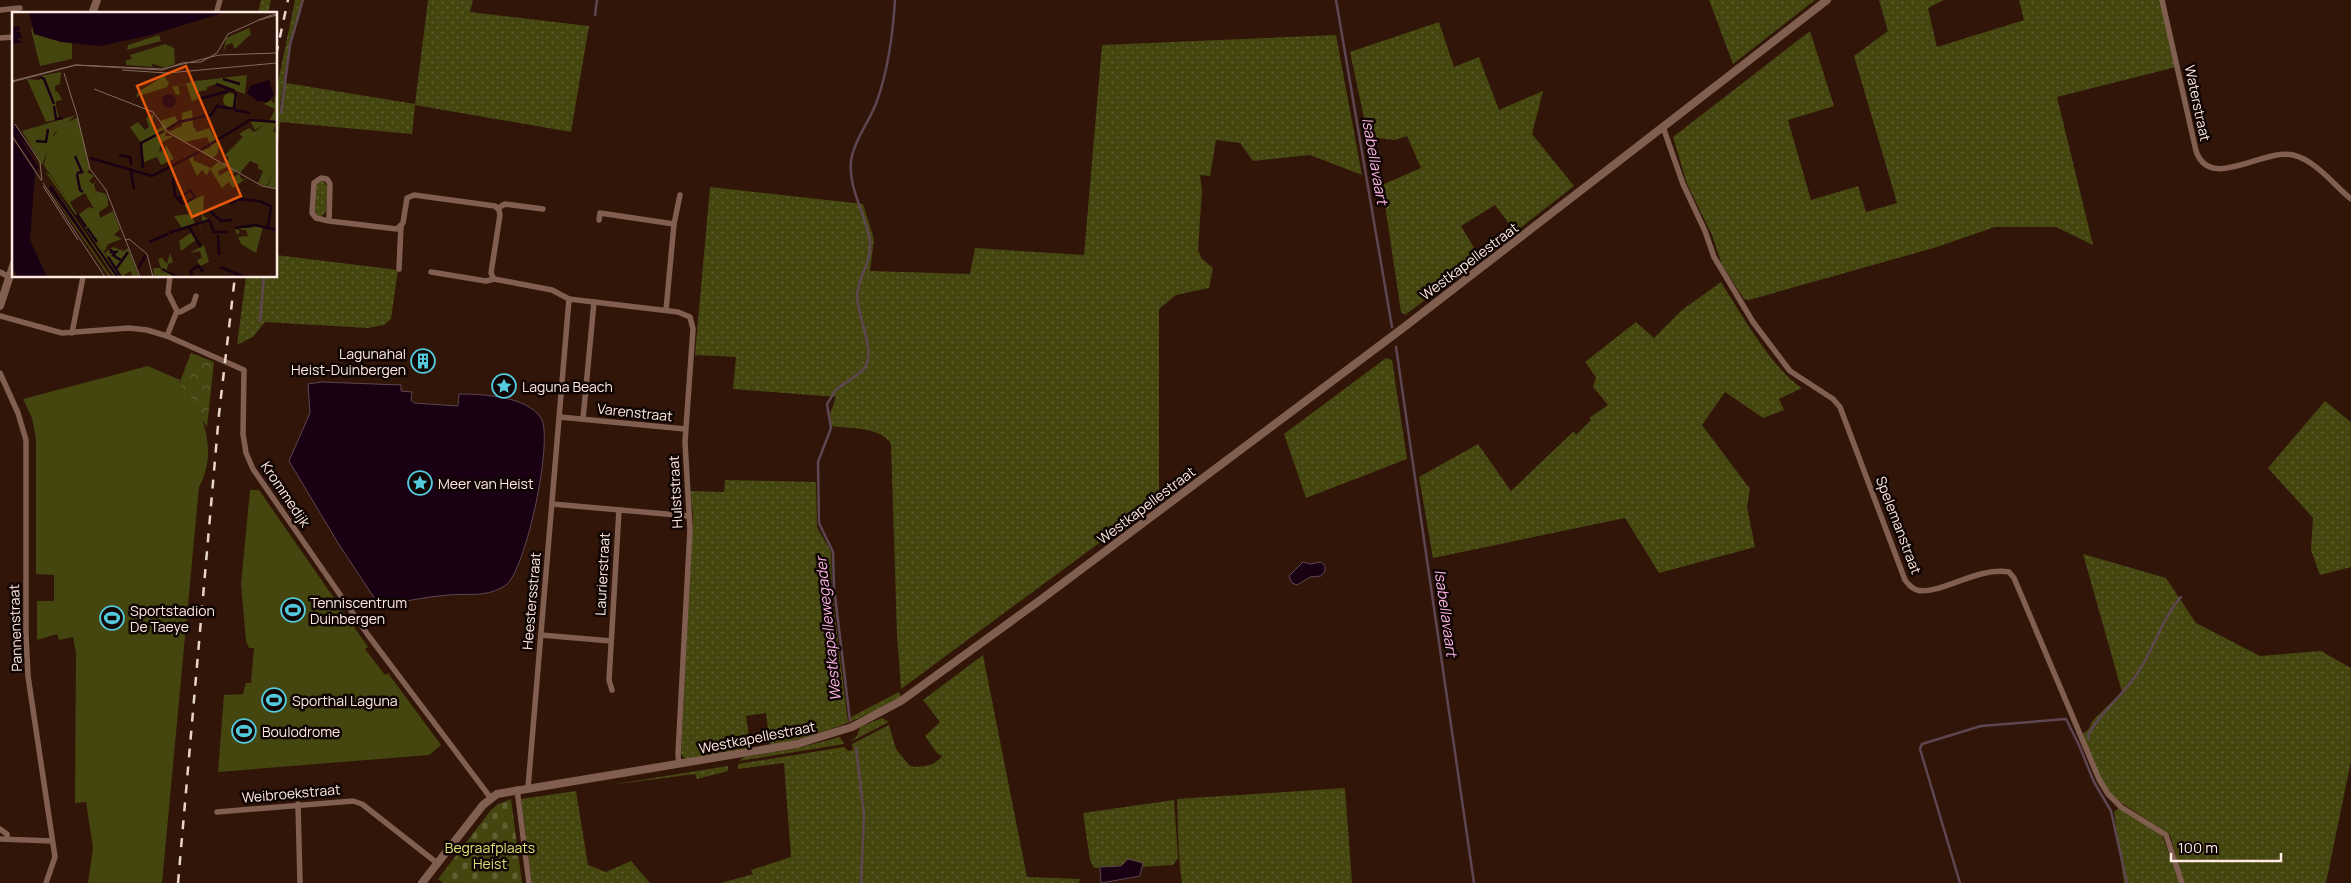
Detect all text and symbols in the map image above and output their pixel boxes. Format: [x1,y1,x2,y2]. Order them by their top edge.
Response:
inset map [12,12,278,278]
street label: Waterstraat [2181,63,2215,143]
water label: Isabellavaart [1357,116,1393,208]
street label: Westkapellestraat [1416,218,1522,304]
place label: Lagunahal Heist-Duinbergen [291,344,406,379]
building icon: Lagunahal Heist-Duinbergen [410,348,436,374]
place icon: Laguna Beach [491,373,517,399]
place label: Laguna Beach [522,377,613,396]
street label: Varenstraat [596,399,674,425]
street label: Hulststraat [664,455,686,529]
street label: Krommedijk [257,457,316,531]
street label: Westkapellestraat [1093,462,1199,548]
place icon: Meer van Heist [407,470,433,496]
street label: Spelemanstraat [1872,473,1926,577]
place label: Meer van Heist [438,474,534,493]
street label: Laurierstraat [590,531,614,616]
street label: Heestersstraat [517,551,545,651]
water label: Westkapellewegader [810,553,846,702]
water label: Isabellavaart [1430,568,1463,660]
street label: Pannenstraat [4,583,26,672]
place label: Tenniscentrum Duinbergen [310,593,407,628]
sports icon: Tenniscentrum Duinbergen [280,597,306,623]
place label: Sportstadion De Taeye [130,601,215,636]
sports icon: Sportstadion De Taeye [99,605,125,631]
sports icon: Sporthal Laguna [261,687,287,713]
place label: Sporthal Laguna [292,691,398,710]
street label: Westkapellestraat [697,716,817,758]
sports icon: Boulodrome [231,718,257,744]
place label: Boulodrome [262,722,340,741]
street label: Weibroekstraat [241,779,342,807]
scale bar [2171,830,2281,862]
text: 100 m [2178,837,2218,858]
park label: Begraafplaats Heist [445,838,535,873]

